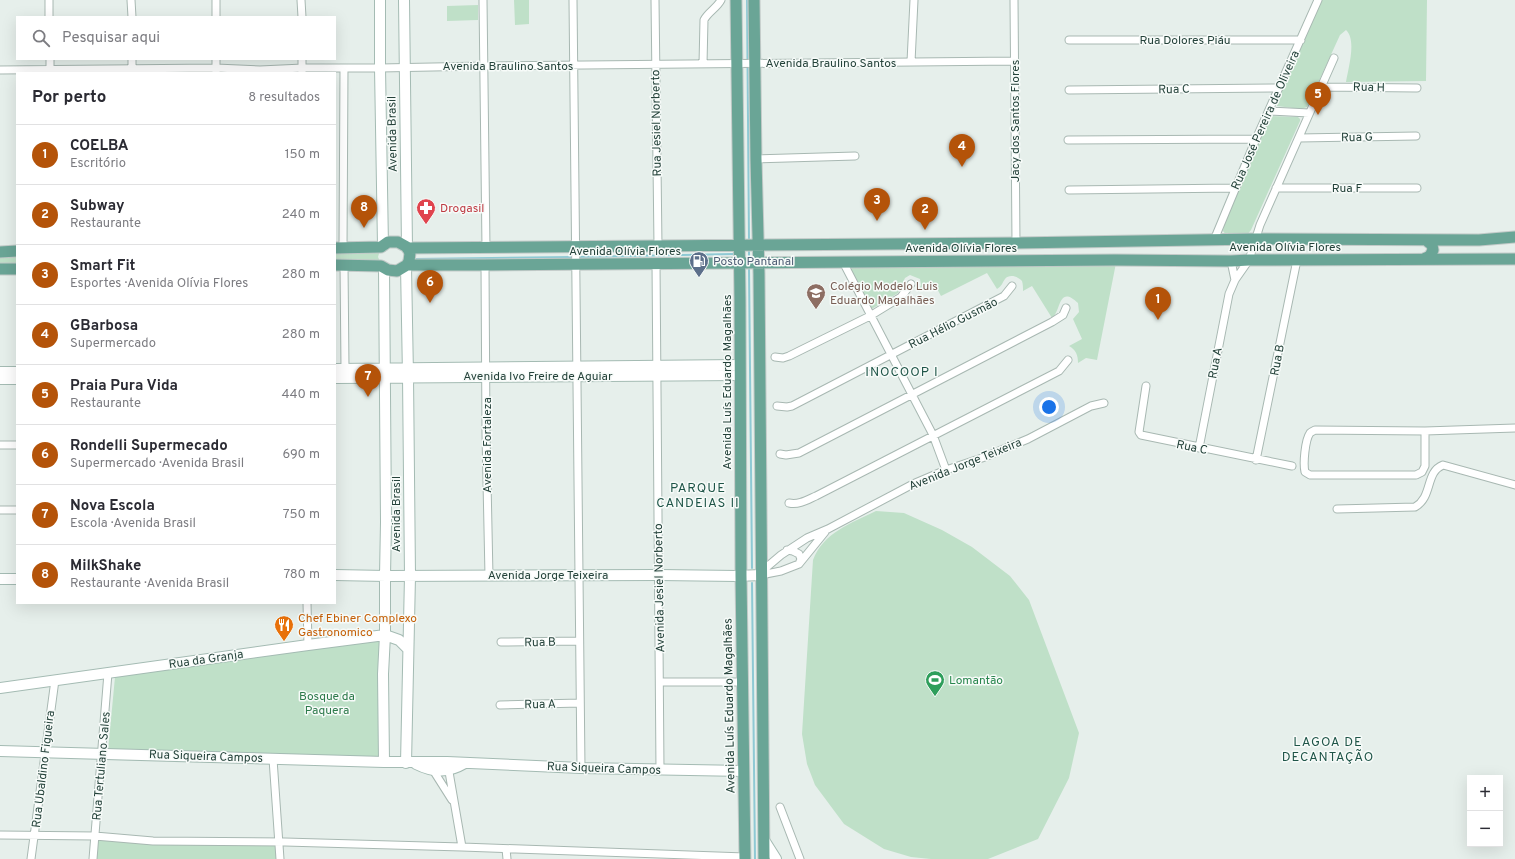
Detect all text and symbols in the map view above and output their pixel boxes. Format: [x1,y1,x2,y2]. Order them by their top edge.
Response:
search box [16,16,336,60]
icon: search [30,27,52,49]
text: Pesquisar aqui [62,29,160,48]
street label: Rua Dolores Piáu [1139,33,1231,49]
street label: Rua José Pereira de Oliveira [1228,48,1304,192]
street label: Avenida Braulino Santos [766,56,896,72]
street label: Avenida Braulino Santos [443,59,573,75]
street label: Jacy dos Santos Flores [1008,60,1024,182]
street label: Rua Jesiel Norberto [648,69,666,177]
street label: Rua H [1353,80,1385,96]
street label: Rua C [1158,82,1190,98]
pin: 5 [1305,82,1331,115]
text: Por perto [32,87,106,109]
text: 8 resultados [248,90,320,106]
street label: Avenida Brasil [384,96,402,172]
street label: Rua G [1341,130,1373,146]
pin: 4 [949,134,975,167]
text: COELBA [70,137,129,156]
text: 1 [42,147,48,163]
text: 150 m [285,147,320,163]
text: Escritório [70,156,126,172]
street label: Rua F [1332,181,1363,197]
pin: 3 [864,188,890,221]
pin: 8 [351,195,377,228]
text: Subway [70,197,124,216]
pharmacy icon: Drogasil [415,197,437,225]
pin: 2 [912,197,938,230]
place label: Drogasil [440,201,484,217]
text: 2 [41,207,49,223]
text: 240 m [282,207,320,223]
text: Restaurante [70,216,141,232]
street label: Avenida Olívia Flores [1229,240,1341,256]
street label: Avenida Olívia Flores [905,241,1017,257]
street label: Avenida Olívia Flores [569,244,681,260]
fuel station icon: Posto Pantanal [688,250,710,278]
place label: Posto Pantanal [713,254,794,270]
text: Smart Fit [70,257,136,276]
text: 3 [41,267,49,283]
text: 280 m [282,267,320,283]
pin: 6 [417,270,443,303]
text: Esportes · Avenida Olívia Flores [70,276,248,292]
place label: Colégio Modelo Luis Eduardo Magalhães [830,279,938,309]
school or university icon: Colégio Modelo Luis Eduardo Magalhães [805,282,827,310]
pin: 1 [1145,287,1171,320]
street label: Avenida Luís Eduardo Magalhães [720,294,736,470]
street label: Rua Hélio Gusmão [906,294,1001,353]
text: GBarbosa [70,317,138,336]
text: 4 [41,327,49,343]
text: 280 m [282,327,320,343]
text: Supermercado [70,336,156,352]
street label: Rua B [1267,343,1289,377]
street label: Rua A [1205,346,1227,380]
pin: 7 [355,364,381,397]
district label: INOCOOP I [865,365,939,381]
street label: Avenida Ivo Freire de Aguiar [463,369,613,385]
text: Praia Pura Vida [70,377,178,396]
text: 5 [41,387,49,403]
text: 440 m [281,387,320,403]
text: Restaurante [70,396,141,412]
street label: Avenida Fortaleza [480,397,496,493]
your location [1039,397,1059,417]
street label: Avenida Jorge Teixeira [907,435,1024,495]
text: Rondelli Supermecado [70,437,228,456]
street label: Rua C [1175,437,1209,459]
text: 6 [41,447,49,463]
text: 690 m [283,447,320,463]
text: Supermercado · Avenida Brasil [70,456,244,472]
street label: Avenida Brasil [389,476,405,552]
district label: PARQUE CANDEIAS II [656,481,740,512]
text: Nova Escola [70,497,155,516]
text: 7 [42,507,48,523]
text: 750 m [283,507,320,523]
text: Escola · Avenida Brasil [70,516,196,532]
street label: Avenida Jesiel Norberto [651,523,669,653]
text: MilkShake [70,557,141,576]
text: 8 [41,567,49,583]
text: 780 m [283,567,320,583]
street label: Avenida Jorge Teixeira [488,568,608,584]
text: Restaurante · Avenida Brasil [70,576,229,592]
place label: Chef Ebiner Complexo Gastronomico [298,611,417,641]
restaurant icon: Chef Ebiner Complexo Gastronomico [273,614,295,642]
street label: Avenida Luís Eduardo Magalhães [720,618,740,794]
street label: Rua B [524,635,556,651]
street label: Rua da Granja [168,647,245,673]
sports icon: Lomantão [924,669,946,697]
place label: Lomantão [949,673,1003,689]
park label: Bosque da Paquera [299,689,355,719]
street label: Rua A [524,697,556,713]
street label: Rua Ubaldino Figueira [29,710,59,829]
street label: Rua Tertuliano Sales [89,711,115,821]
district label: LAGOA DE DECANTAÇÃO [1282,735,1374,766]
street label: Rua Siqueira Campos [149,747,263,767]
street label: Rua Siqueira Campos [547,759,661,779]
map controls [1467,775,1503,847]
button: + [1467,775,1503,811]
button: − [1467,811,1503,847]

